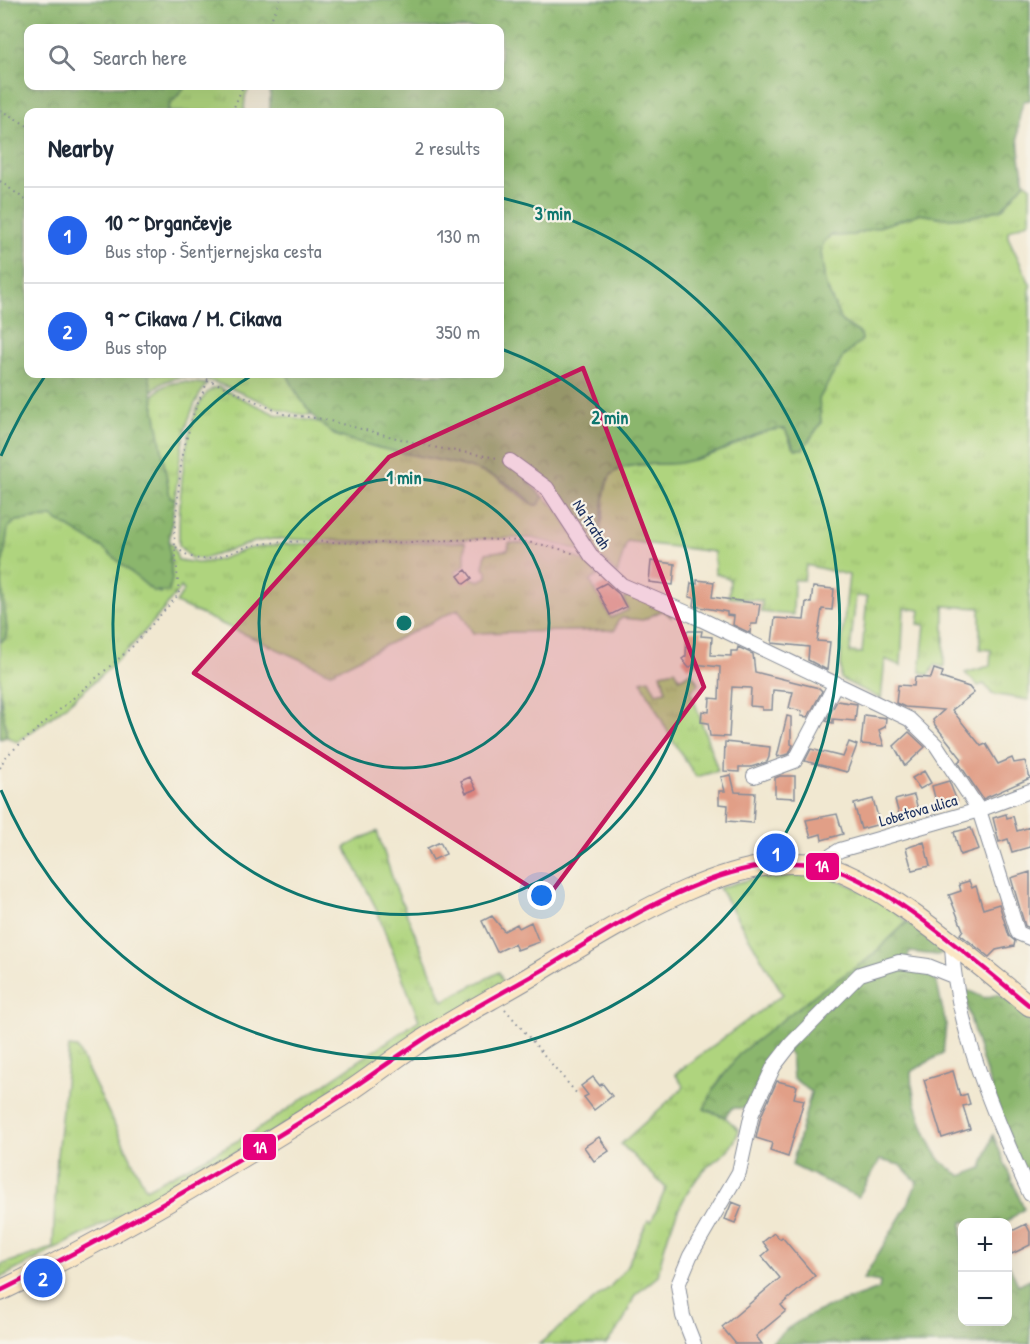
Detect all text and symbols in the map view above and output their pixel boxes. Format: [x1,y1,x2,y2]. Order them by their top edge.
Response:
search box [24,24,504,90]
icon: search [45,41,78,74]
text: Search here [93,42,187,72]
text: Nearby [48,130,114,165]
text: 2 results [415,134,480,161]
text: 3 min [535,201,571,226]
text: 10 ~ Drgančevje [105,207,232,237]
text: 1 [64,222,71,249]
text: 130 m [437,222,480,249]
text: Bus stop · Šentjernejska cesta [105,237,322,264]
text: 9 ~ Cikava / M. Cikava [105,303,281,333]
text: 2 [63,318,72,345]
text: 350 m [435,318,480,345]
text: Bus stop [105,333,167,360]
text: 2 min [592,405,628,430]
text: 1 min [386,465,422,490]
street label: Na tratah [568,495,616,553]
centre of rings [394,613,414,633]
street label: Lobetova ulica [876,788,960,832]
pin: 1 [756,830,796,876]
line badge: 1A [805,852,840,881]
text: 1A [815,855,829,877]
your location [527,881,556,910]
line badge: 1A [242,1133,277,1161]
text: 1A [253,1136,267,1158]
map controls [958,1218,1012,1326]
button: + [958,1218,1012,1272]
pin: 2 [24,1256,63,1300]
button: − [958,1272,1012,1326]

